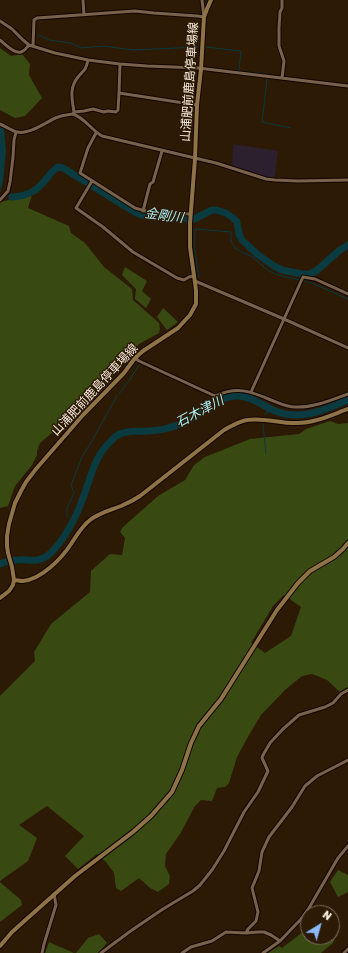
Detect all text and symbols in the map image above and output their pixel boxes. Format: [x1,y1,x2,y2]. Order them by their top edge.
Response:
street label: 山浦肥前鹿島停車場線 [179,22,201,142]
water label: 金剛川 [144,206,184,226]
street label: 山浦肥前鹿島停車場線 [49,341,141,439]
water label: 石木津川 [173,393,227,431]
north arrow [300,905,340,945]
text: N [320,908,334,923]

